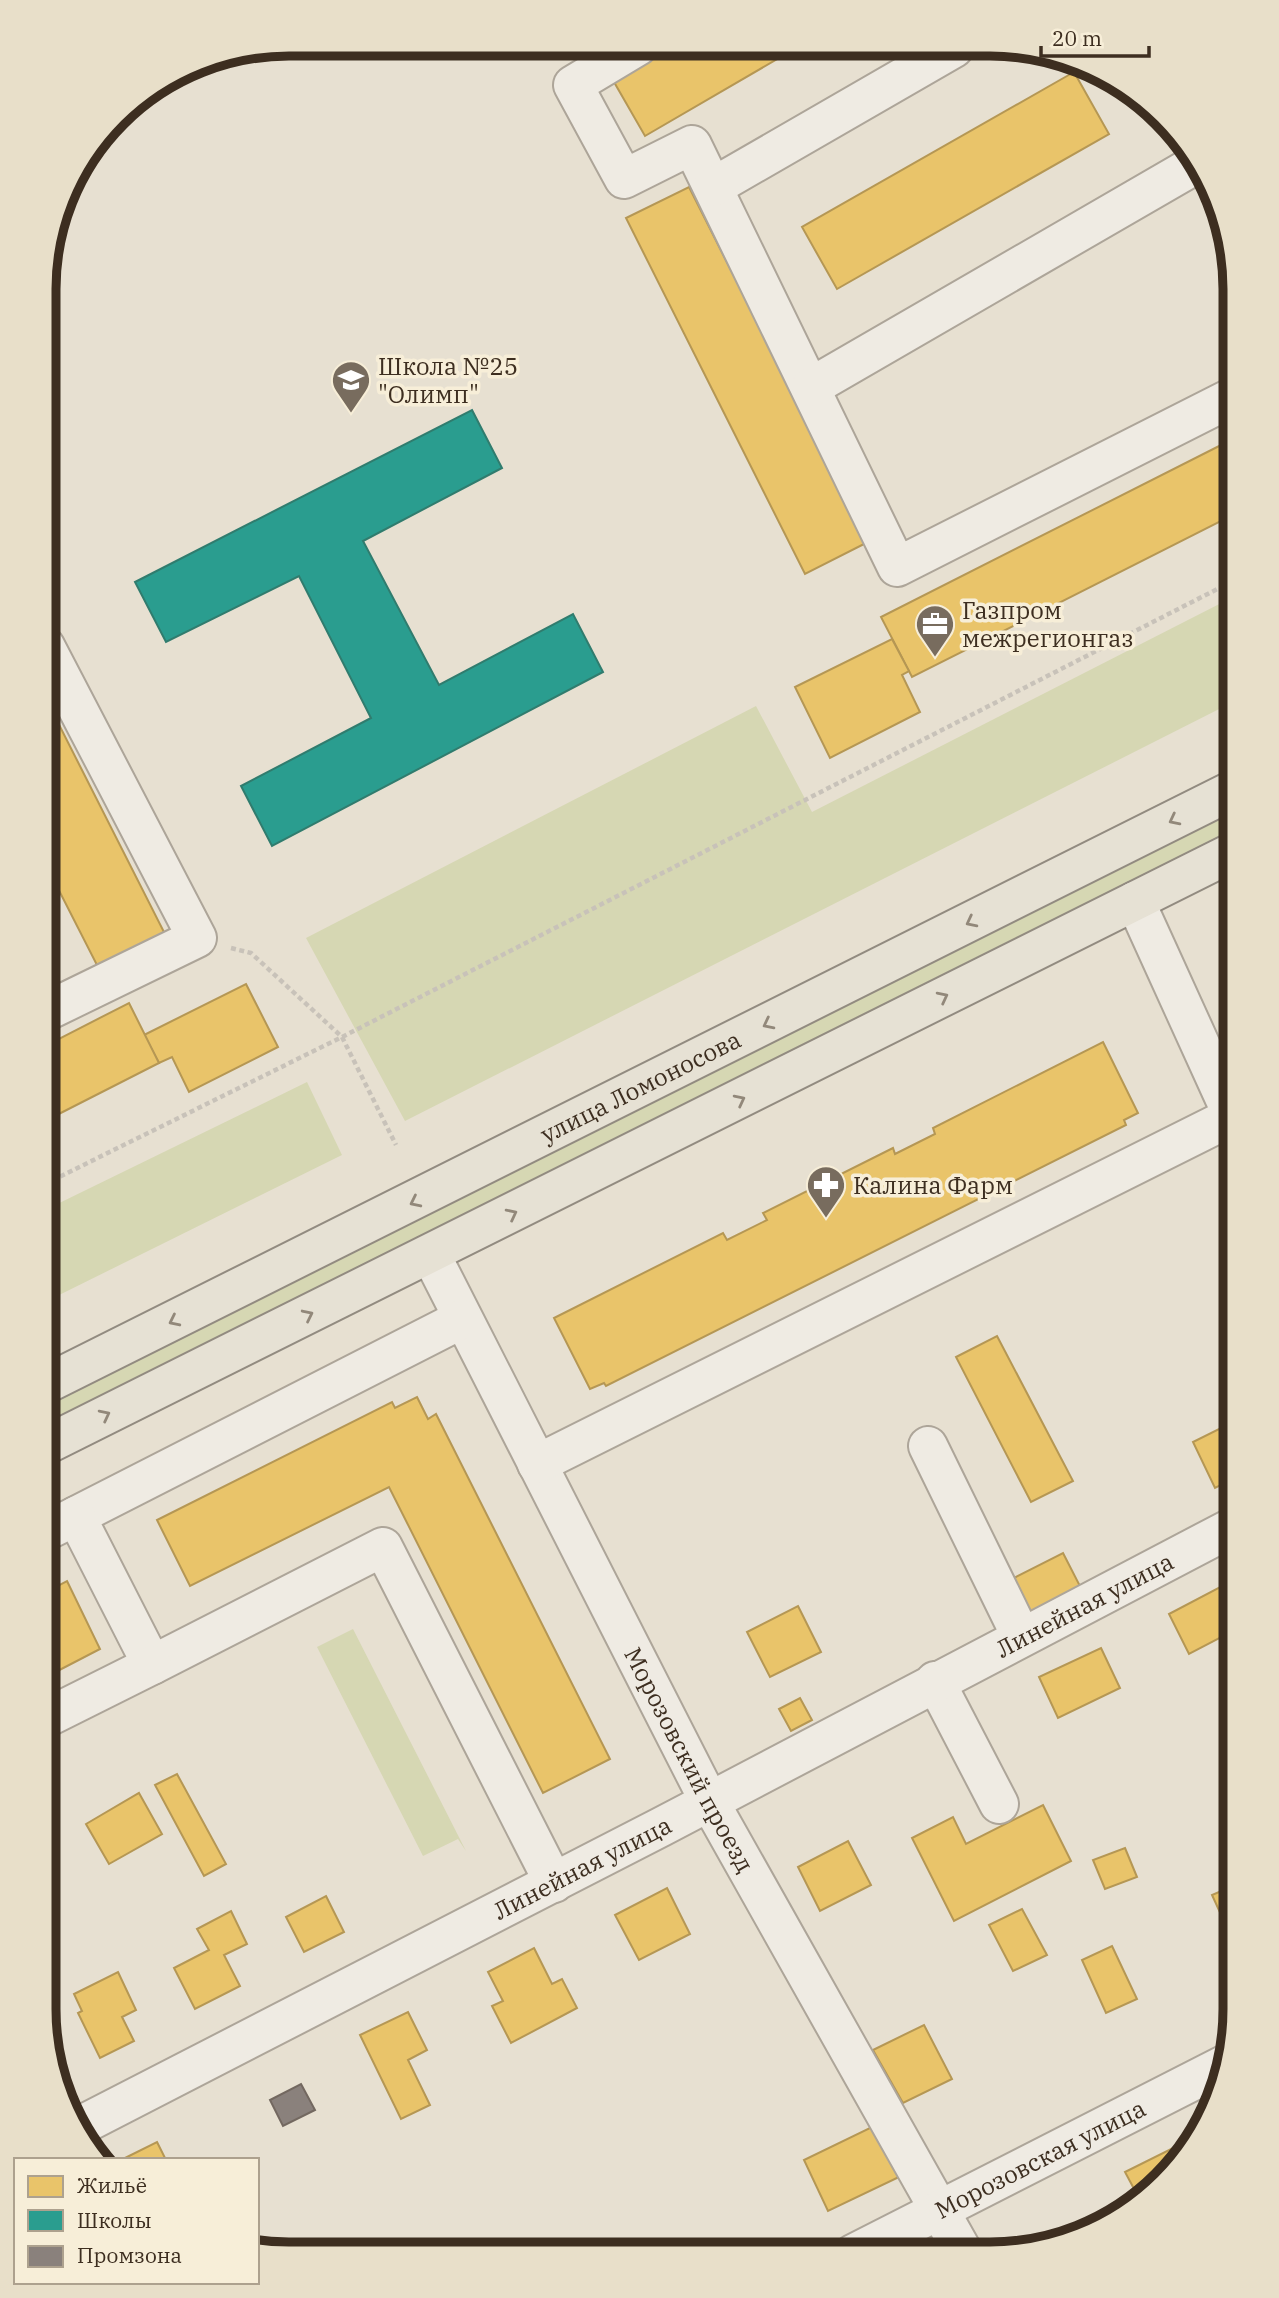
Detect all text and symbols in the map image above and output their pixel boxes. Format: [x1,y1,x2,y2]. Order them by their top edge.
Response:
scale bar [1041,14,1150,58]
text: 20 m [1052,24,1102,52]
place label: Школа №25 "Олимп" [378,350,518,410]
school or university icon: Школа №25 "Олимп" [330,359,372,414]
place label: Газпром межрегионгаз [962,594,1133,654]
office icon: Газпром межрегионгаз [914,603,956,658]
one-way arrow [1169,811,1181,825]
one-way arrow [966,914,978,928]
one-way arrow [936,992,948,1006]
one-way arrow [763,1016,775,1030]
street label: улица Ломоносова [535,1023,746,1150]
one-way arrow [733,1094,745,1108]
pharmacy icon: Калина Фарм [805,1164,847,1219]
place label: Калина Фарм [853,1169,1013,1201]
one-way arrow [410,1194,422,1208]
one-way arrow [505,1209,517,1223]
one-way arrow [301,1309,313,1323]
one-way arrow [169,1312,181,1326]
one-way arrow [98,1410,110,1424]
street label: Линейная улица [990,1545,1179,1665]
street label: Морозовский проезд [617,1642,762,1878]
street label: Линейная улица [488,1808,677,1927]
street label: Морозовская улица [929,2092,1151,2226]
legend [14,2158,259,2284]
text: Жильё [77,2171,147,2199]
text: Школы [77,2206,152,2234]
text: Промзона [77,2241,182,2269]

